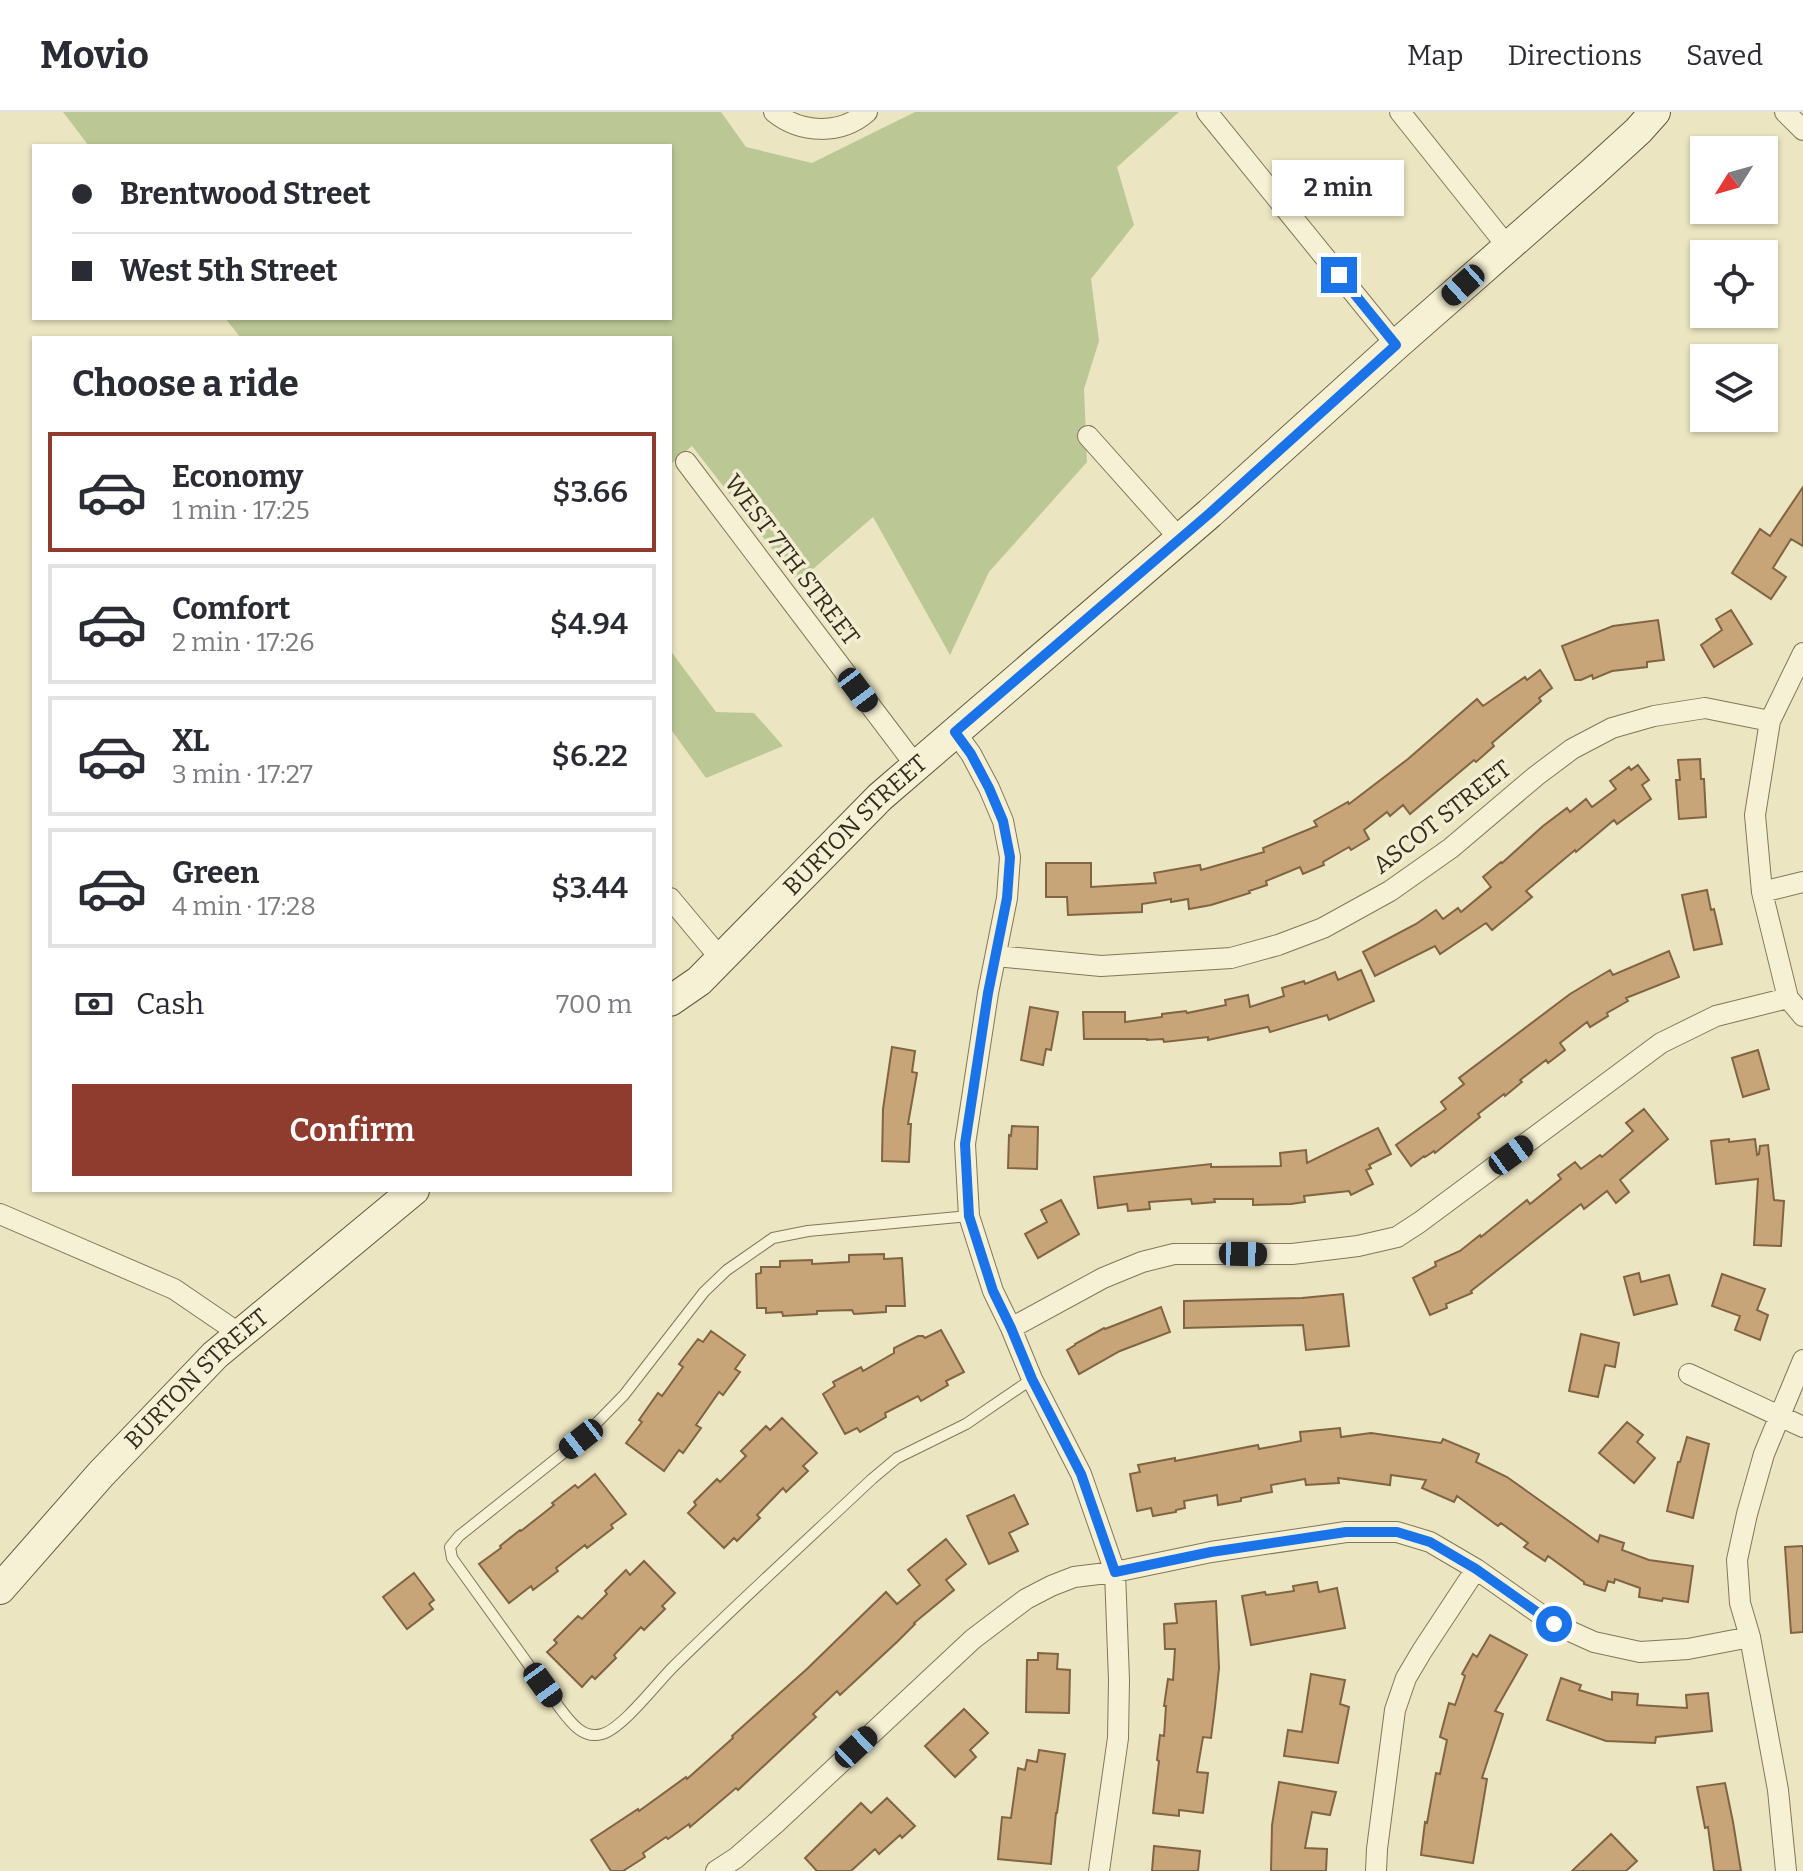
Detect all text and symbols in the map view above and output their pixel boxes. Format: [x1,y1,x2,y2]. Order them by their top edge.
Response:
text: Movio [40,32,149,78]
text: Map [1407,39,1463,72]
text: Directions [1507,39,1642,72]
text: Saved [1686,39,1763,72]
north arrow [1690,136,1778,224]
map controls [1690,136,1778,432]
callout: 2 min [1273,159,1405,215]
text: 2 min [1304,172,1372,203]
text: Brentwood Street [120,176,371,212]
button: locate [1690,240,1778,328]
text: West 5th Street [120,253,338,289]
route end [1321,257,1357,293]
car [1437,260,1489,310]
button: layers [1690,344,1778,432]
text: Choose a ride [72,362,299,406]
icon: car [76,456,148,528]
text: Economy [172,459,303,495]
street label: WEST 7TH STREET [719,469,865,651]
text: $3.66 [552,474,628,510]
text: 1 min · 17:25 [172,495,310,526]
icon: car [76,588,148,660]
text: Comfort [172,591,290,627]
text: $4.94 [550,606,628,642]
text: 2 min · 17:26 [172,627,314,658]
car [834,664,882,716]
icon: car [76,720,148,792]
text: XL [172,723,209,759]
text: $6.22 [552,738,628,774]
street label: BURTON STREET [777,749,933,901]
street label: ASCOT STREET [1367,754,1517,880]
text: 3 min · 17:27 [172,759,313,790]
icon: car [76,852,148,924]
text: Green [172,855,259,891]
text: $3.44 [551,870,628,906]
text: 4 min · 17:28 [172,891,316,922]
icon: cash [72,982,116,1026]
text: Cash [136,986,204,1022]
text: 700 m [556,989,632,1020]
button: Confirm [72,1084,632,1176]
car [1485,1131,1537,1179]
car [1219,1242,1267,1266]
street label: BURTON STREET [119,1303,274,1455]
car [555,1415,607,1463]
route start [1536,1606,1572,1642]
car [519,1659,567,1711]
car [830,1722,882,1772]

